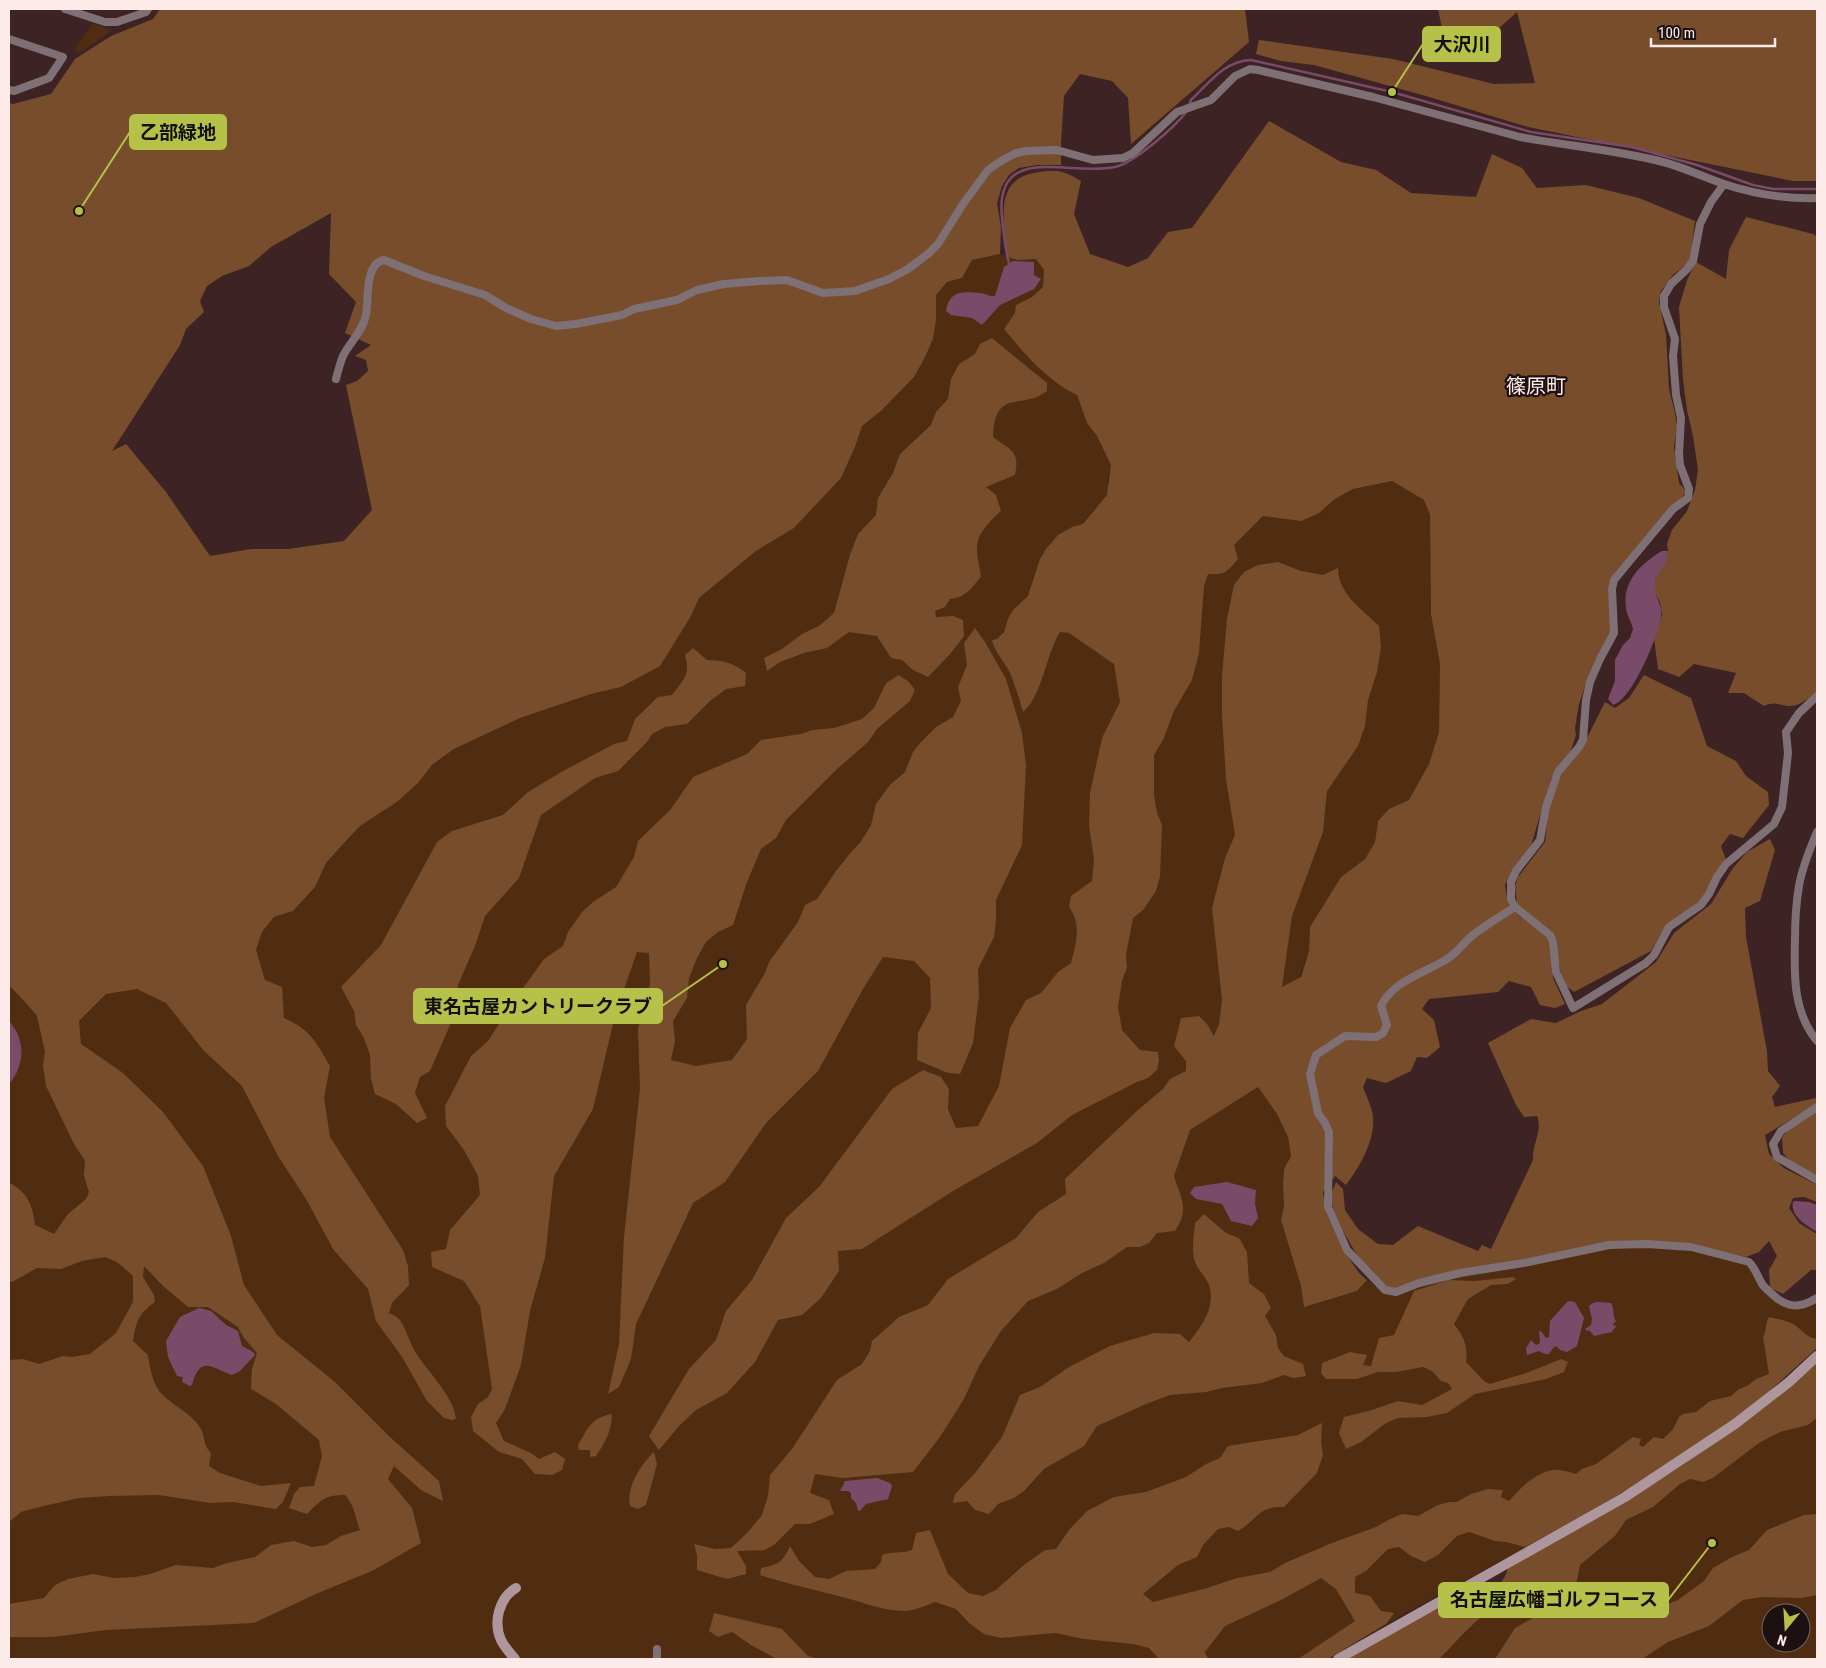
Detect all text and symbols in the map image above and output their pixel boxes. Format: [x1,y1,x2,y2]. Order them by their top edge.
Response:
scale bar [1651,15,1775,47]
text: 100 m [1658,24,1695,42]
callout: 大沢川 [1423,27,1500,61]
text: 大沢川 [1433,33,1491,56]
callout: 乙部緑地 [130,115,226,149]
text: 乙部緑地 [140,121,216,144]
district label: 篠原町 [1506,374,1566,398]
callout: 東名古屋カントリークラブ [414,989,662,1023]
text: 東名古屋カントリークラブ [424,995,652,1018]
callout: 名古屋広幡ゴルフコース [1439,1583,1668,1617]
text: 名古屋広幡ゴルフコース [1450,1588,1658,1611]
north arrow [1761,1603,1811,1653]
text: N [1775,1631,1789,1649]

